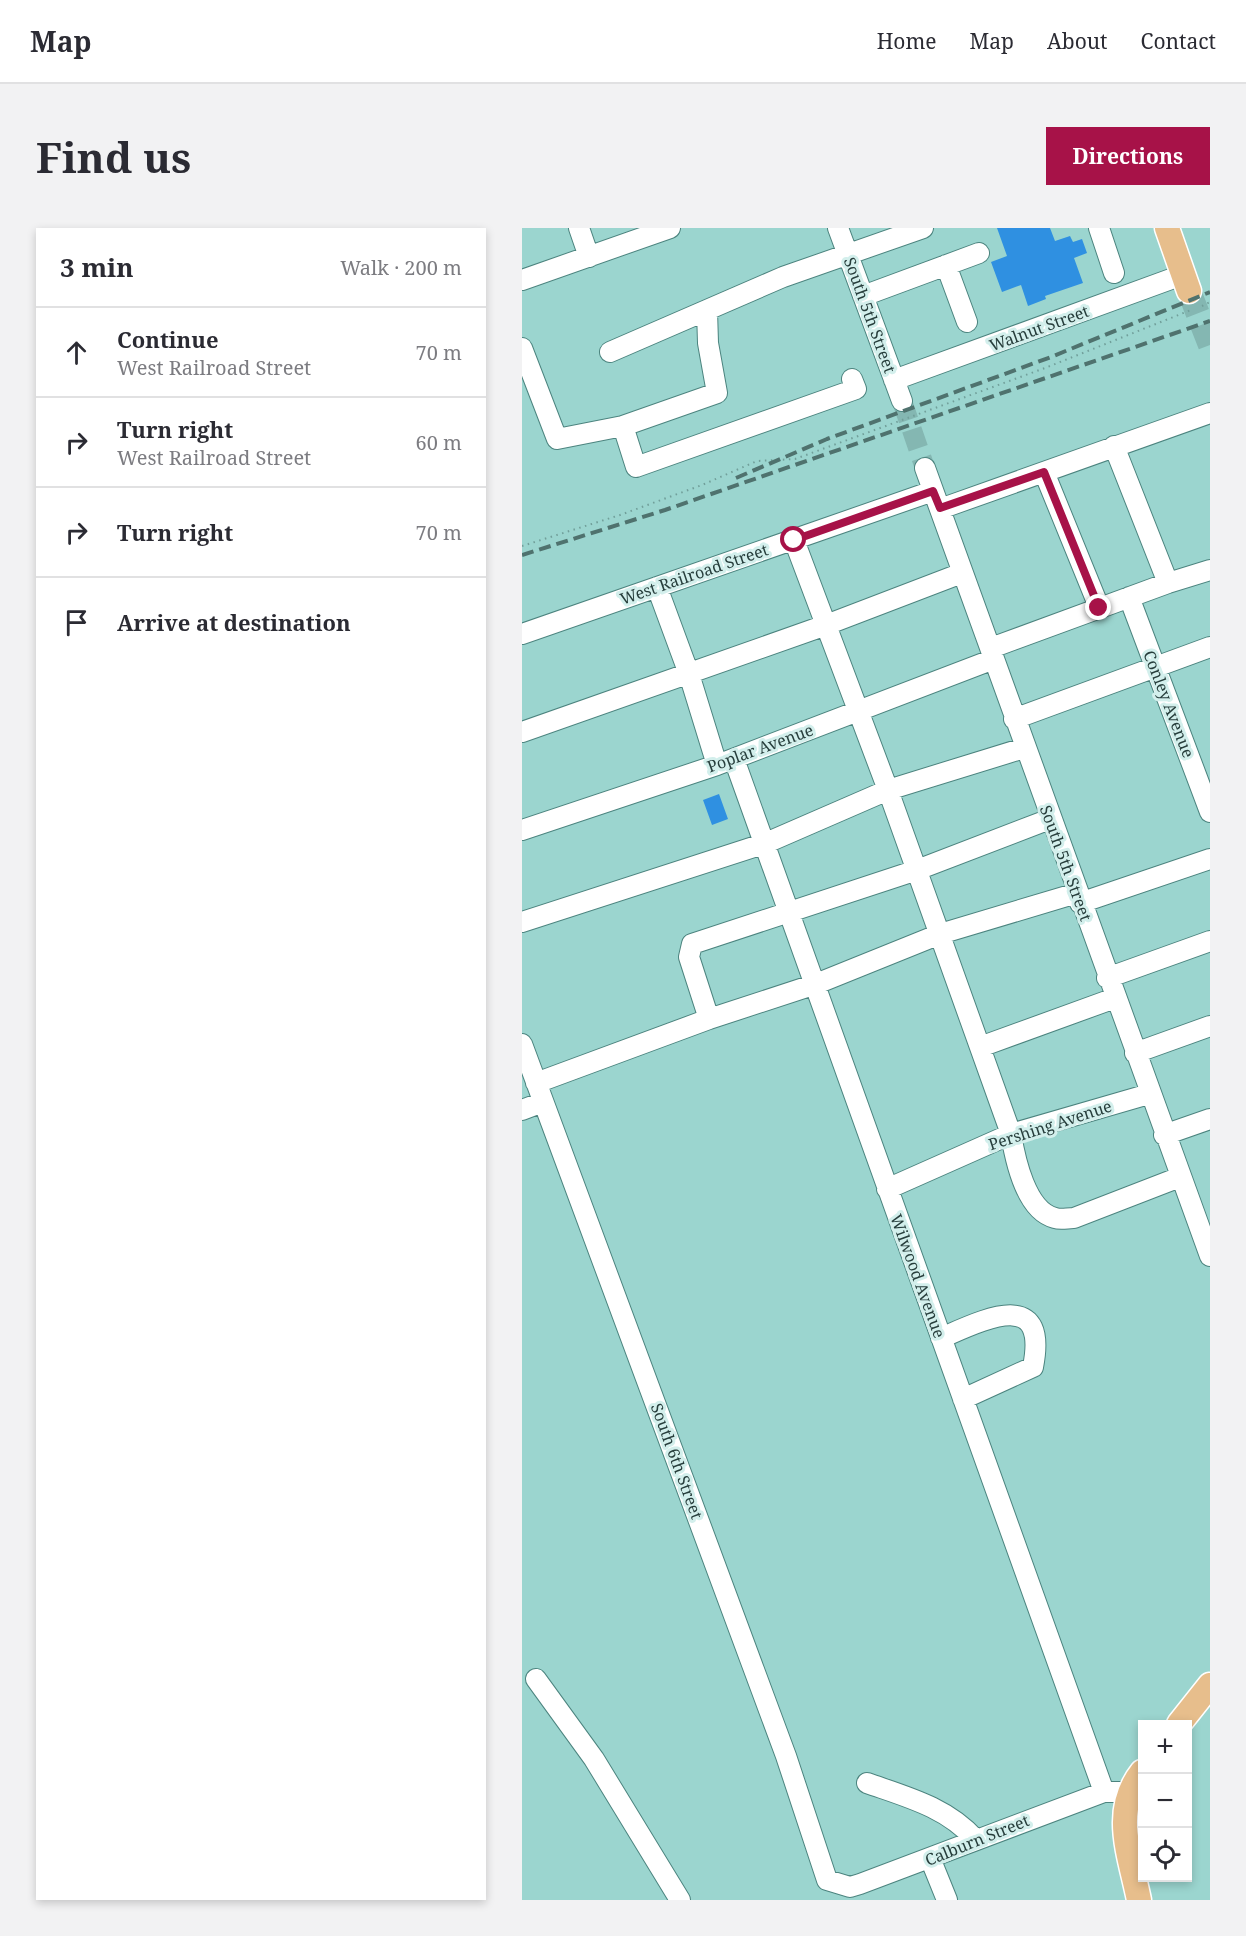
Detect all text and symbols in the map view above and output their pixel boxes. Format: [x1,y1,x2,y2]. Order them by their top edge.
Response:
text: Map [30,22,92,60]
text: Home [877,27,937,55]
text: Map [970,27,1014,55]
text: About [1047,27,1108,55]
text: Contact [1141,27,1216,55]
button: Directions [1046,127,1210,185]
text: Find us [36,128,191,185]
text: 3 min [60,249,134,285]
text: Walk · 200 m [340,254,462,281]
street label: South 5th Street [839,254,901,376]
street label: Walnut Street [986,300,1092,356]
text: Continue [117,324,219,354]
icon: ahead [60,336,93,369]
text: 70 m [416,339,462,366]
text: West Railroad Street [117,354,311,381]
text: Turn right [117,414,233,444]
icon: right [60,426,93,459]
text: 60 m [416,429,462,456]
text: West Railroad Street [117,444,311,471]
icon: right [60,516,93,549]
text: Turn right [117,517,233,547]
text: 70 m [416,519,462,546]
route start [780,526,806,552]
street label: West Railroad Street [617,538,771,610]
route end [1085,594,1111,620]
icon: arrive [60,606,93,639]
text: Arrive at destination [117,607,351,637]
street label: Conley Avenue [1138,647,1200,761]
street label: Poplar Avenue [704,719,816,777]
street label: South 5th Street [1035,802,1097,924]
street label: Pershing Avenue [985,1095,1115,1155]
street label: Wilwood Avenue [885,1211,951,1341]
street label: South 6th Street [646,1400,708,1522]
map controls [1138,1720,1192,1882]
button: + [1138,1720,1192,1774]
button: − [1138,1774,1192,1828]
street label: Calburn Street [922,1809,1033,1871]
button: locate [1138,1828,1192,1882]

